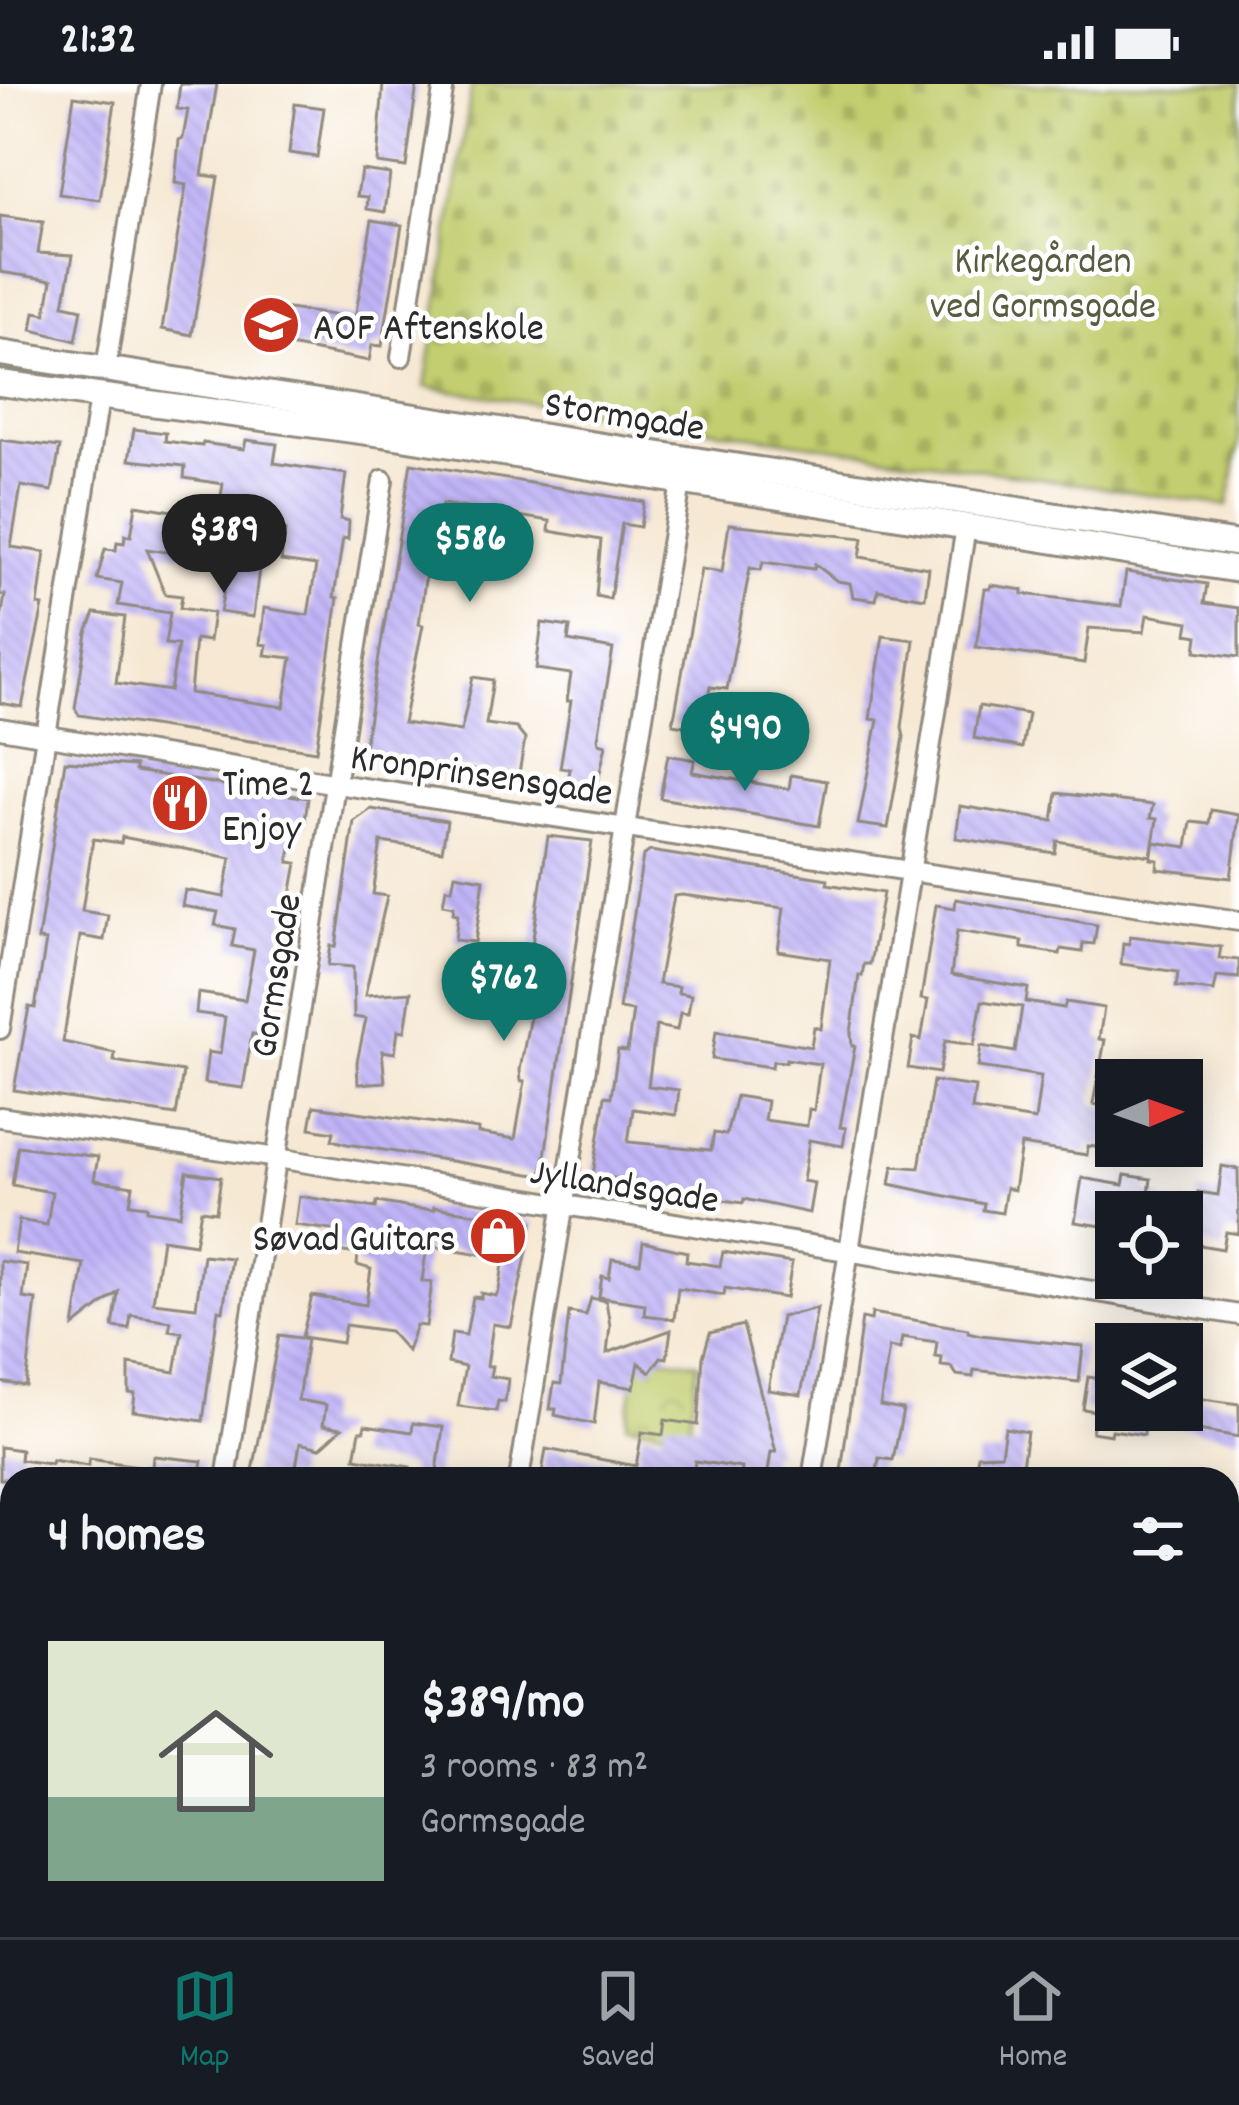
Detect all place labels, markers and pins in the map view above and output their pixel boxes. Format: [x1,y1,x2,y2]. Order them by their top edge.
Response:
school or university icon: AOF Aftenskole [240,294,302,356]
place label: AOF Aftenskole [313,304,544,359]
pin: $389 [153,494,295,596]
pin: $586 [399,503,541,605]
pin: $490 [674,692,816,794]
place label: Time 2 Enjoy [222,760,315,860]
restaurant icon: Time 2 Enjoy [149,772,211,834]
pin: $762 [433,942,575,1044]
shop icon: Søvad Guitars [467,1205,529,1267]
place label: Søvad Guitars [252,1215,456,1270]

